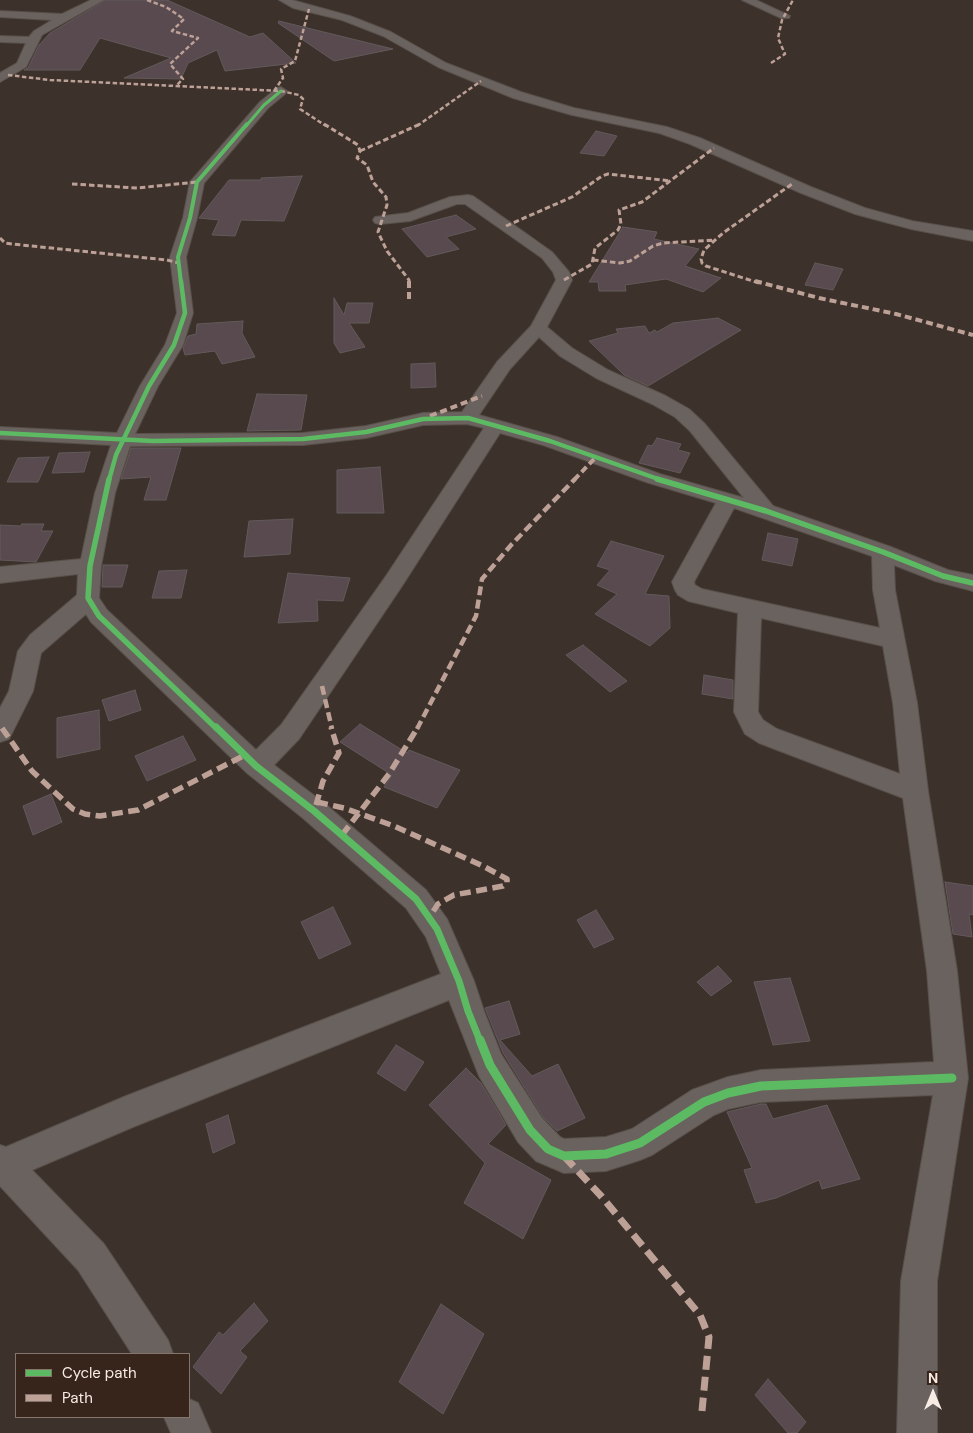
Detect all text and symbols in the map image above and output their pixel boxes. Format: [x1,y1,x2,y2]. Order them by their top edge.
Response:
legend [15,1353,190,1418]
text: Cycle path [62,1363,137,1383]
north arrow [908,1368,958,1418]
text: N [928,1369,938,1387]
text: Path [62,1388,93,1408]

